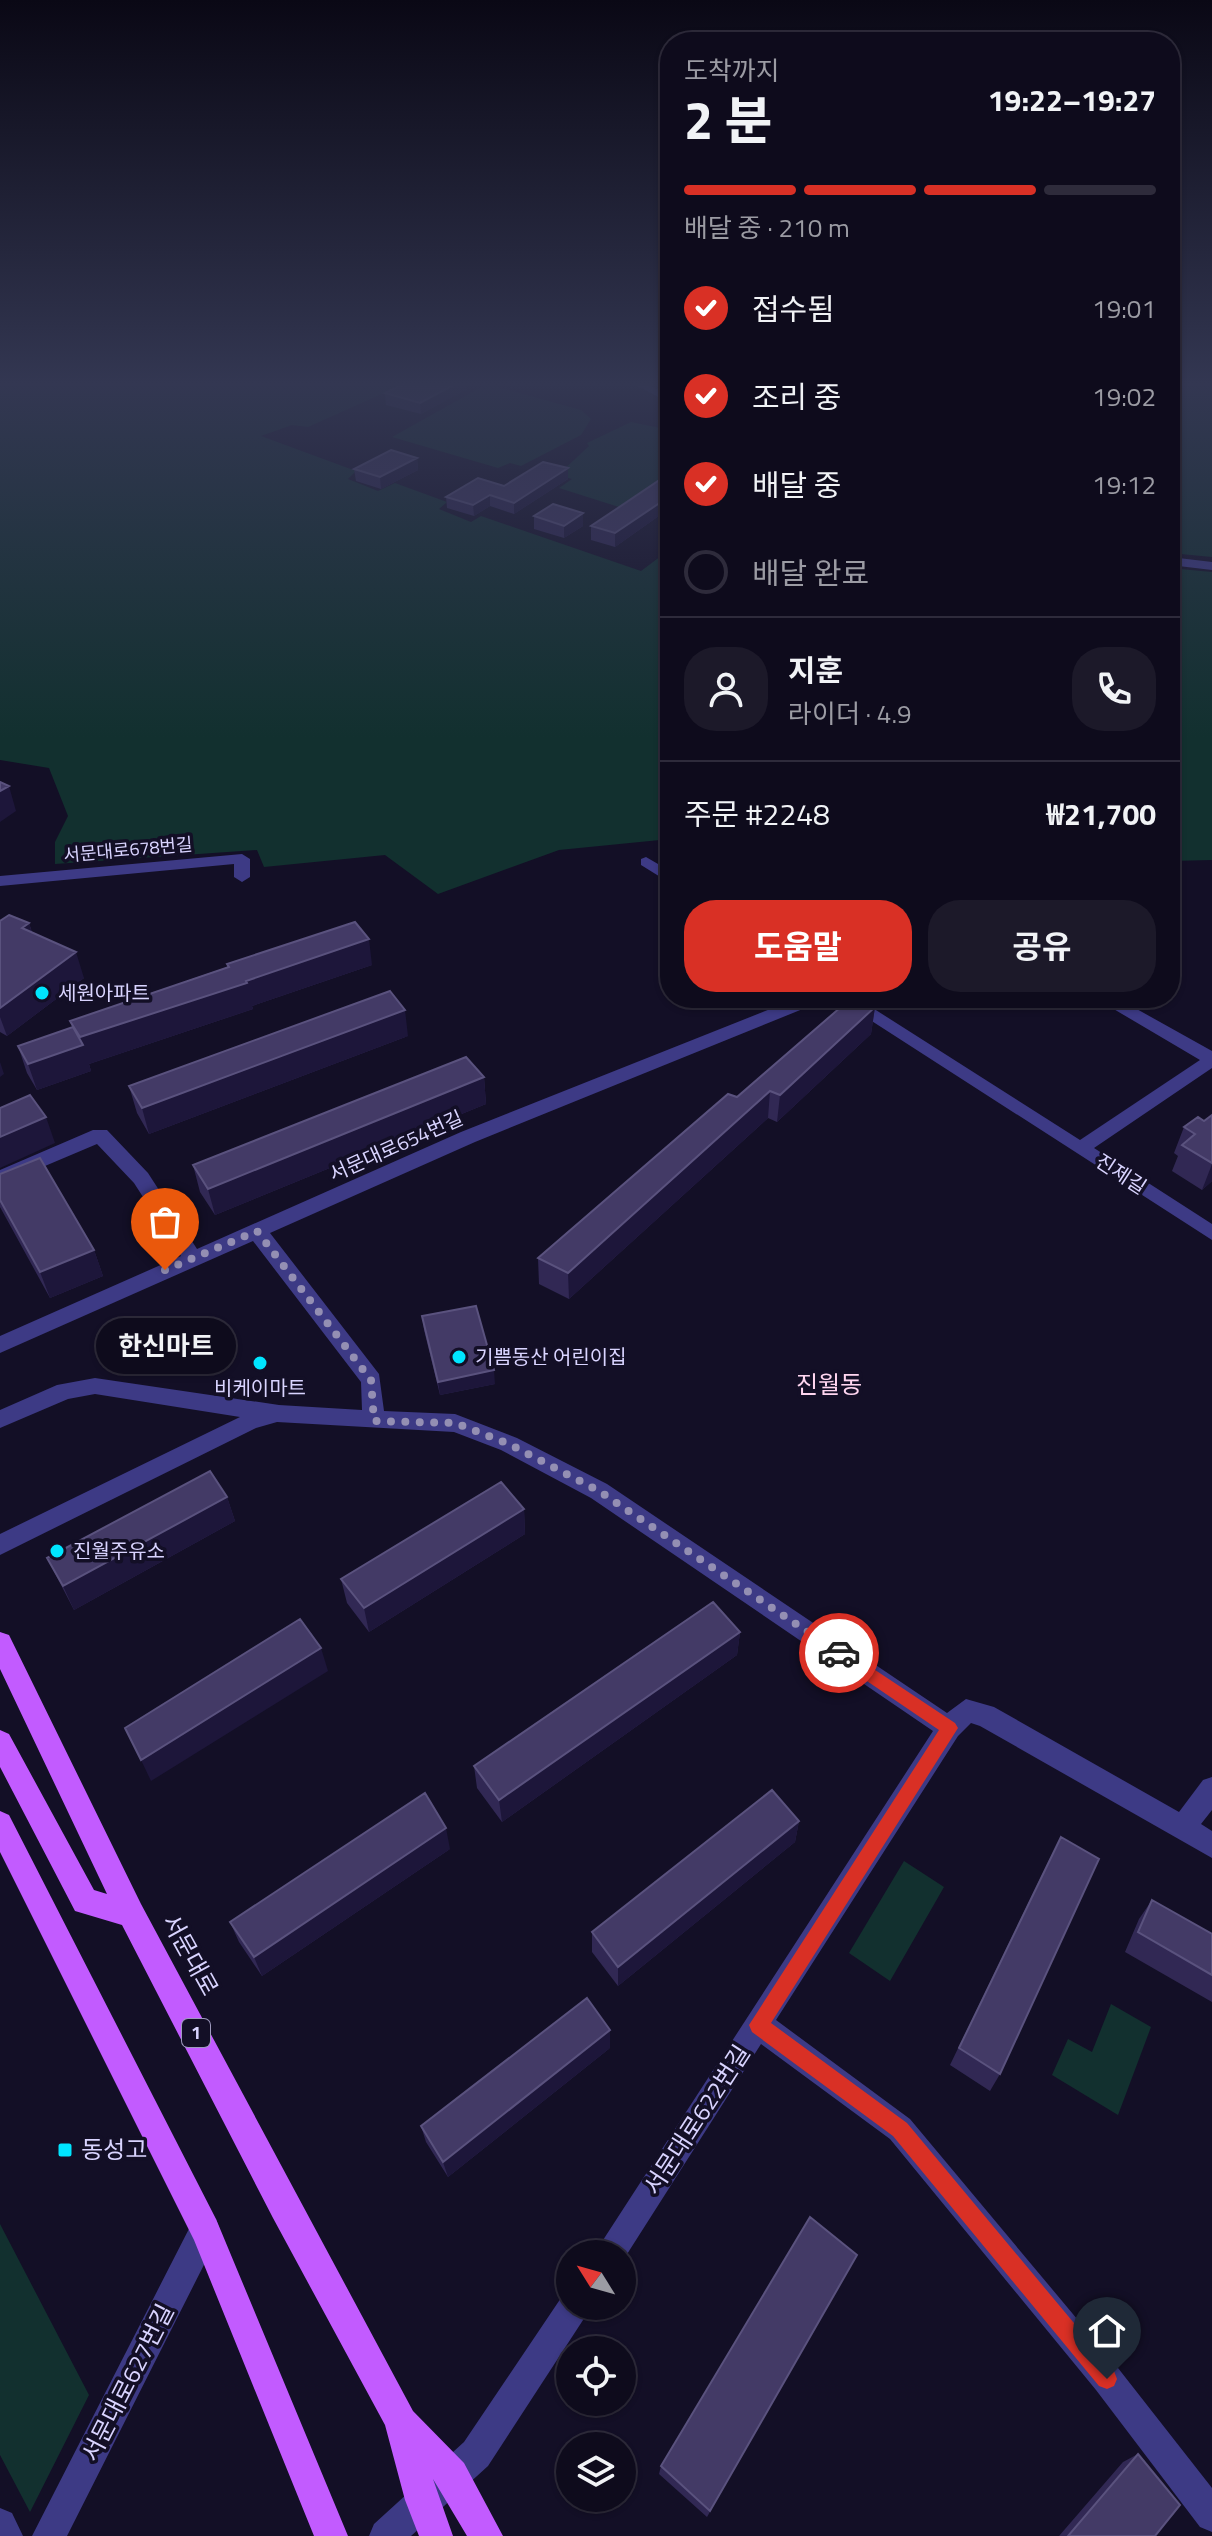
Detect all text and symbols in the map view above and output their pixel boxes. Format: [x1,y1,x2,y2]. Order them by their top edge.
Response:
text: 도착까지 [684,51,780,90]
text: 19:22–19:27 [988,77,1156,123]
text: 2 분 [684,80,772,159]
text: 배달 중 · 210 m [684,208,850,247]
icon: check [684,286,728,330]
text: 접수됨 [752,286,835,332]
text: 19:01 [1092,289,1156,328]
icon: check [684,374,728,418]
text: 조리 중 [752,374,841,420]
text: 19:02 [1092,377,1156,416]
icon: check [684,462,728,506]
text: 배달 중 [752,462,841,508]
text: 19:12 [1092,465,1156,504]
text: 배달 완료 [752,550,869,596]
button: person [684,647,768,731]
text: 지훈 [788,647,843,693]
button: phone [1072,647,1156,731]
text: 라이더 · 4.9 [788,694,912,733]
text: 주문 #2248 [684,791,830,837]
text: ₩21,700 [1046,791,1156,837]
street label: 서문대로678번길 [62,830,194,869]
button: 도움말 [684,900,912,992]
button: 공유 [928,900,1156,992]
place label: 세원아파트 [58,977,150,1008]
marker: 세원아파트 [33,984,51,1002]
street label: 서문대로654번길 [324,1102,468,1189]
street label: 진제길 [1090,1146,1153,1202]
pin [131,1188,199,1270]
icon: bag [143,1200,187,1244]
callout: 한신마트 [95,1318,235,1374]
text: 한신마트 [118,1326,214,1365]
place label: 기쁨동산 어린이집 [475,1341,627,1372]
marker: 기쁨동산 어린이집 [450,1348,468,1366]
marker: 비케이마트 [251,1354,269,1372]
district label: 진월동 [796,1366,862,1402]
place label: 비케이마트 [214,1372,306,1403]
place label: 진월주유소 [73,1535,165,1566]
marker: 진월주유소 [48,1542,66,1560]
courier [799,1613,879,1693]
icon: car [817,1631,861,1675]
street label: 서문대로 [154,1907,228,2002]
road number: 1 [182,2019,210,2047]
street label: 서문대로622번길 [634,2037,758,2202]
place label: 동성고 [81,2131,147,2167]
marker: 동성고 [56,2141,74,2159]
north arrow [556,2240,636,2320]
map controls [556,2240,636,2512]
street label: 서문대로627번길 [72,2297,182,2468]
pin [1073,2297,1141,2379]
icon: home [1085,2309,1129,2353]
button: locate [556,2336,636,2416]
button: layers [556,2432,636,2512]

